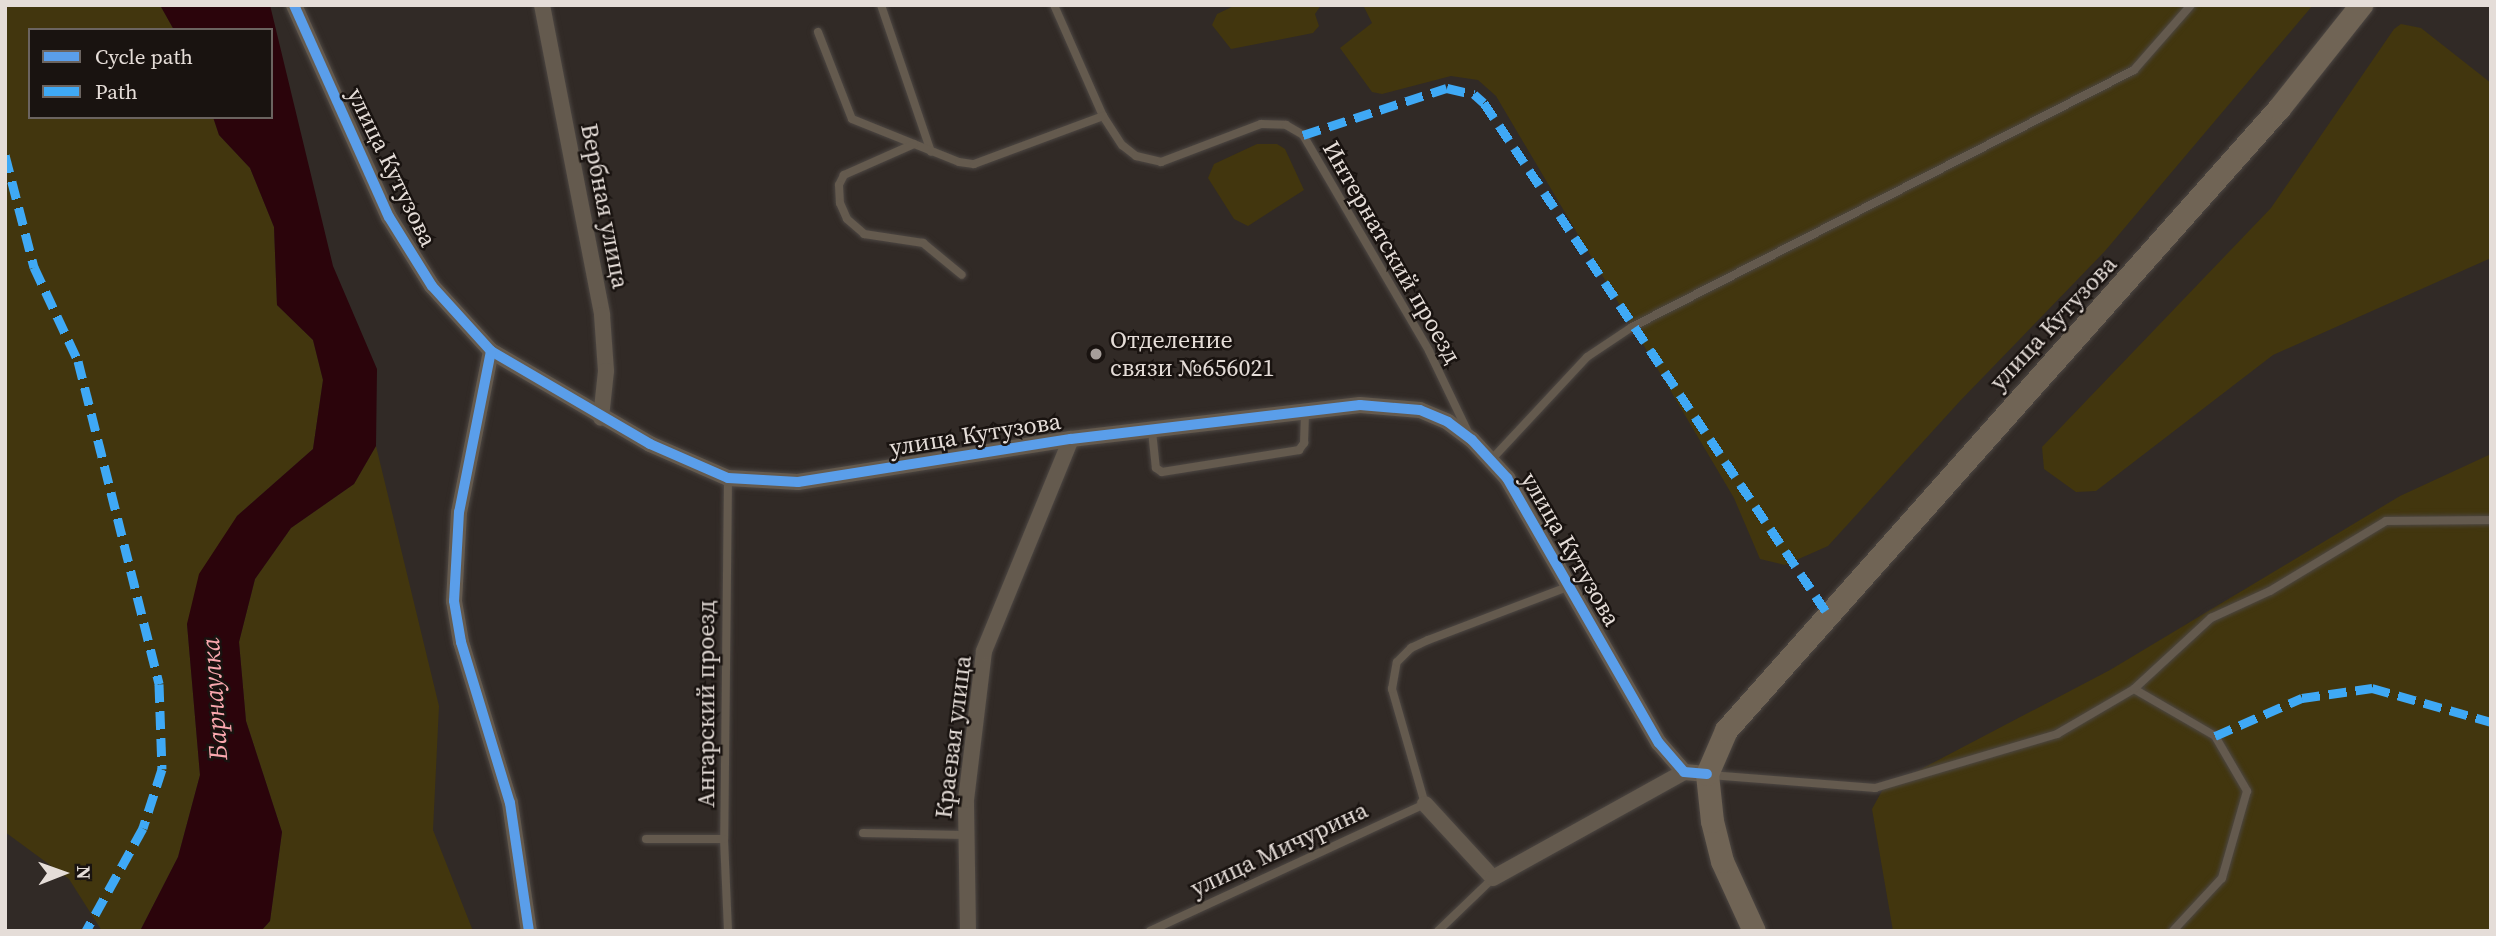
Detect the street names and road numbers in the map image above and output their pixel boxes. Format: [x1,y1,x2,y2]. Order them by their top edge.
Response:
street label: улица Кутузова [341,83,443,251]
street label: Вербная улица [575,121,635,291]
street label: Интернатский проезд [1317,136,1467,368]
street label: улица Кутузова [1983,250,2123,396]
street label: улица Кутузова [887,406,1063,462]
street label: улица Кутузова [1515,467,1627,631]
street label: Ангарский проезд [692,600,720,808]
street label: Краевая улица [929,654,977,820]
street label: улица Мичурина [1186,795,1372,903]

